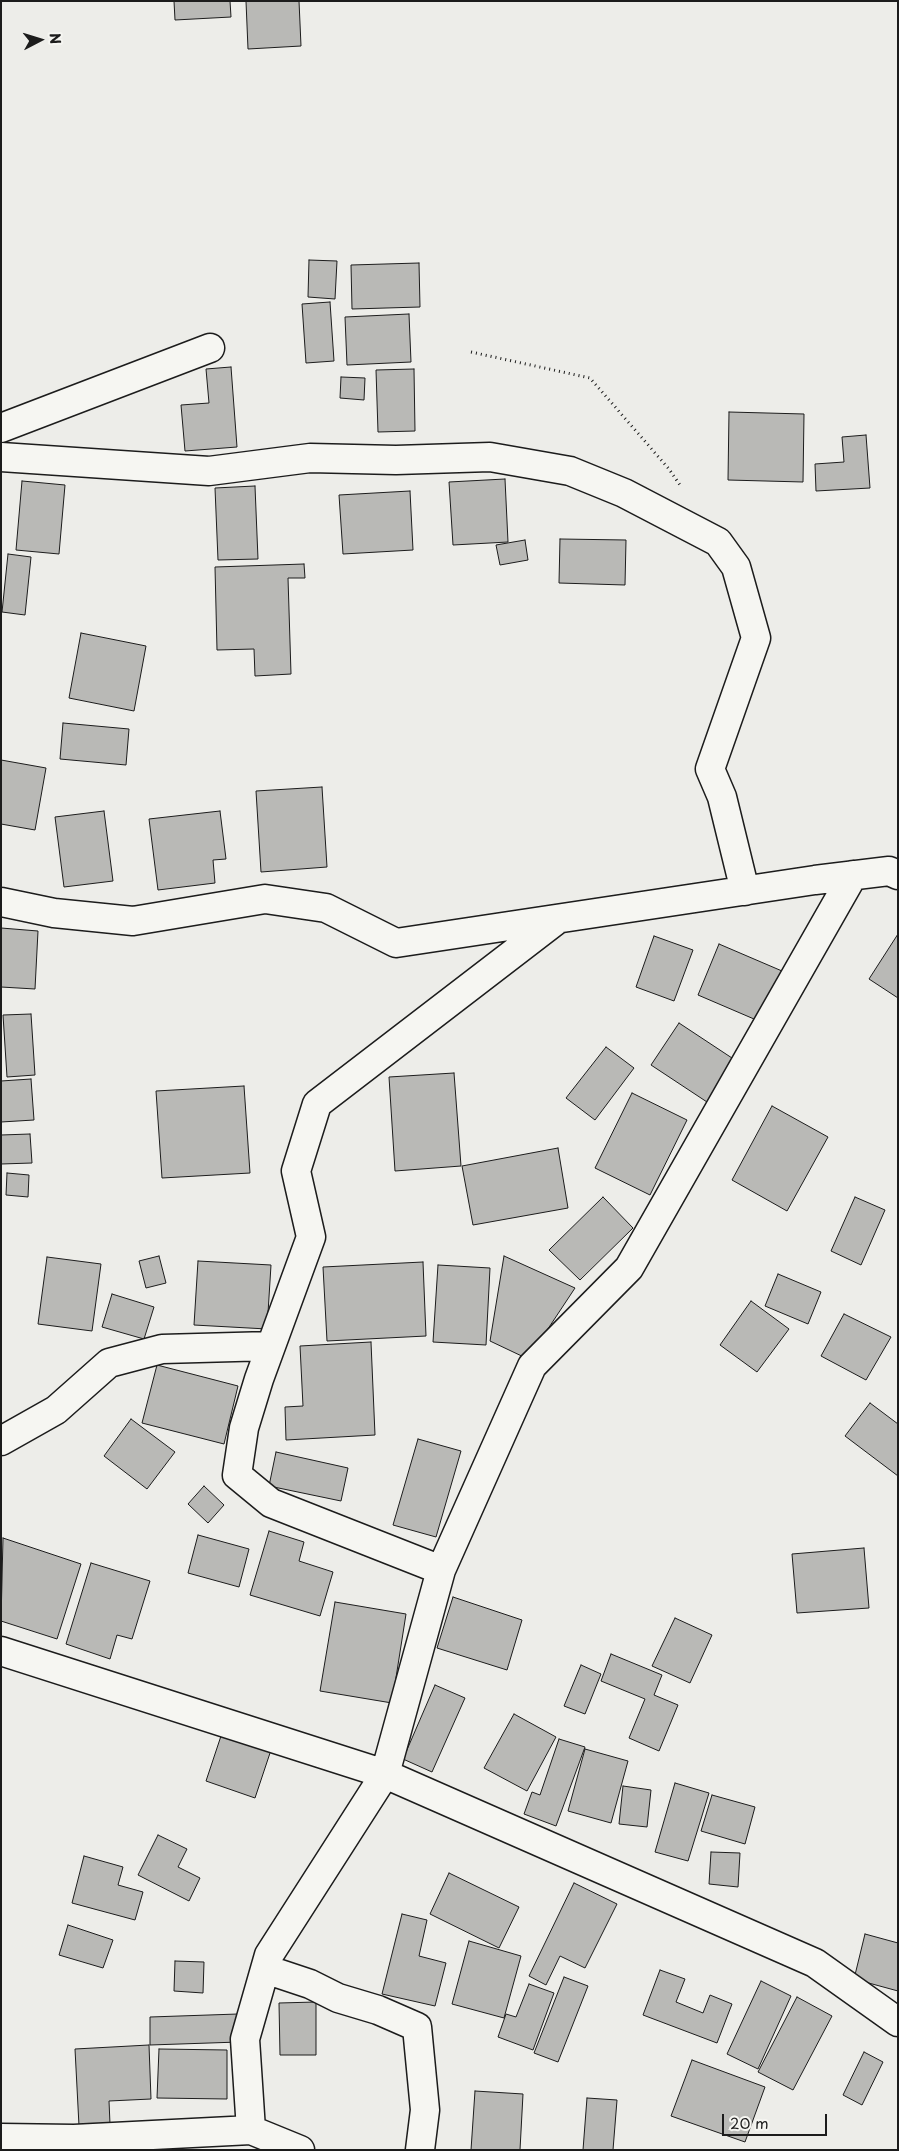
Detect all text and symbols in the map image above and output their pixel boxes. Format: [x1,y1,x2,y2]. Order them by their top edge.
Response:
north arrow [15,15,65,65]
text: N [44,32,66,45]
scale bar [724,2104,829,2136]
text: 20 m [730,2111,769,2134]

